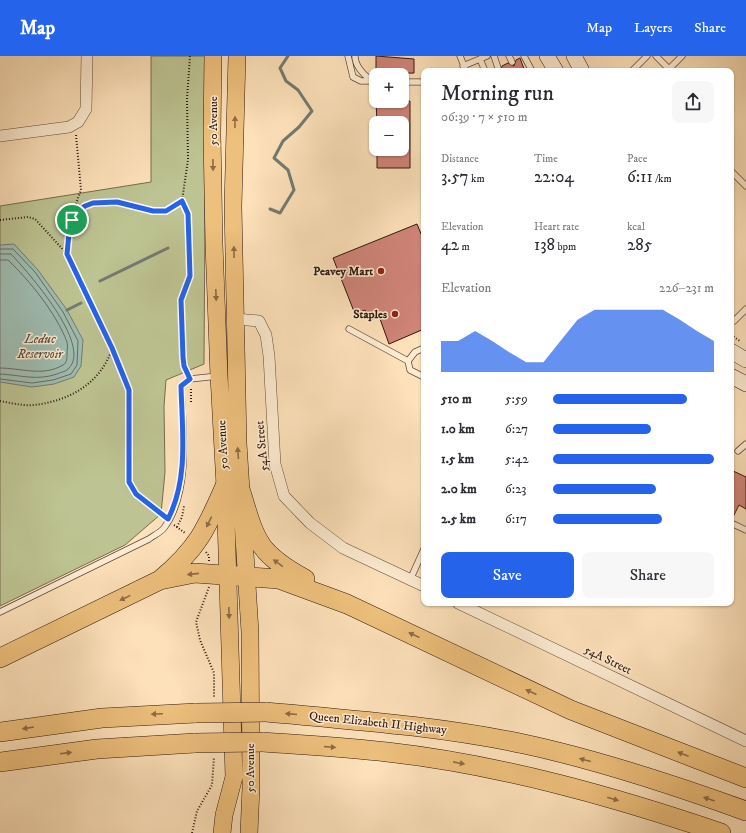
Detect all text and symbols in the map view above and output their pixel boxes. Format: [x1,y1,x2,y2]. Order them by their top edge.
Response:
text: Map [20,17,55,40]
text: Map [586,19,612,37]
text: Layers [634,19,672,37]
text: Share [694,19,726,37]
map controls [369,68,409,156]
button: + [369,68,409,108]
text: Morning run [441,80,554,107]
button: share [672,81,714,123]
street label: 50 Avenue [206,96,221,146]
text: 06:39 · 7 × 510 m [441,109,528,125]
one-way arrow [232,116,239,128]
button: − [369,116,409,156]
text: Distance [441,152,479,166]
text: Time [534,152,558,166]
text: Pace [627,152,647,166]
one-way arrow [210,159,216,172]
text: 3.57 [441,166,469,188]
text: 22:04 [534,166,574,188]
text: 6:11 [627,166,653,188]
text: km [469,172,485,186]
text: /km [653,172,672,186]
pin [55,203,89,237]
icon: arrive [61,209,83,231]
text: Elevation [441,220,484,234]
text: Heart rate [534,220,579,234]
text: kcal [627,220,645,234]
text: 42 [441,234,459,256]
text: 138 [534,234,555,256]
text: 285 [627,234,652,256]
text: m [459,240,470,254]
text: bpm [555,240,576,254]
one-way arrow [231,246,238,258]
place label: Peavey Mart [313,264,373,279]
marker: Peavey Mart [376,266,386,276]
text: Elevation [441,280,491,296]
text: 226–231 m [659,280,714,296]
one-way arrow [213,289,219,302]
place label: Staples [353,307,387,322]
marker: Staples [390,309,400,319]
water label: Leduc Reservoir [16,331,64,362]
text: 510 m [441,391,472,407]
text: 5:59 [505,391,528,407]
street label: 50 Avenue [214,420,232,470]
street label: 54A Street [252,420,272,472]
text: 1.0 km [441,421,475,437]
text: 6:27 [505,421,528,437]
one-way arrow [235,447,242,459]
text: 1.5 km [441,451,474,467]
text: 5:42 [505,451,529,467]
text: 2.0 km [441,481,477,497]
text: 6:23 [505,481,526,497]
text: 2.5 km [441,511,476,527]
text: 6:17 [505,511,527,527]
one-way arrow [206,516,212,527]
button: Save [441,552,574,598]
button: Share [582,552,714,598]
one-way arrow [272,558,283,567]
one-way arrow [187,570,200,577]
one-way arrow [120,595,131,601]
one-way arrow [226,607,232,620]
one-way arrow [408,632,419,638]
street label: 54A Street [582,642,634,678]
one-way arrow [525,689,536,695]
street label: Queen Elizabeth II Highway [308,708,448,738]
one-way arrow [150,711,163,717]
one-way arrow [285,711,297,718]
one-way arrow [22,725,34,731]
street label: 50 Avenue [243,743,258,793]
one-way arrow [324,743,336,750]
one-way arrow [60,750,72,756]
one-way arrow [677,750,689,756]
one-way arrow [579,757,591,763]
one-way arrow [453,761,465,767]
one-way arrow [703,795,715,801]
one-way arrow [606,796,619,802]

